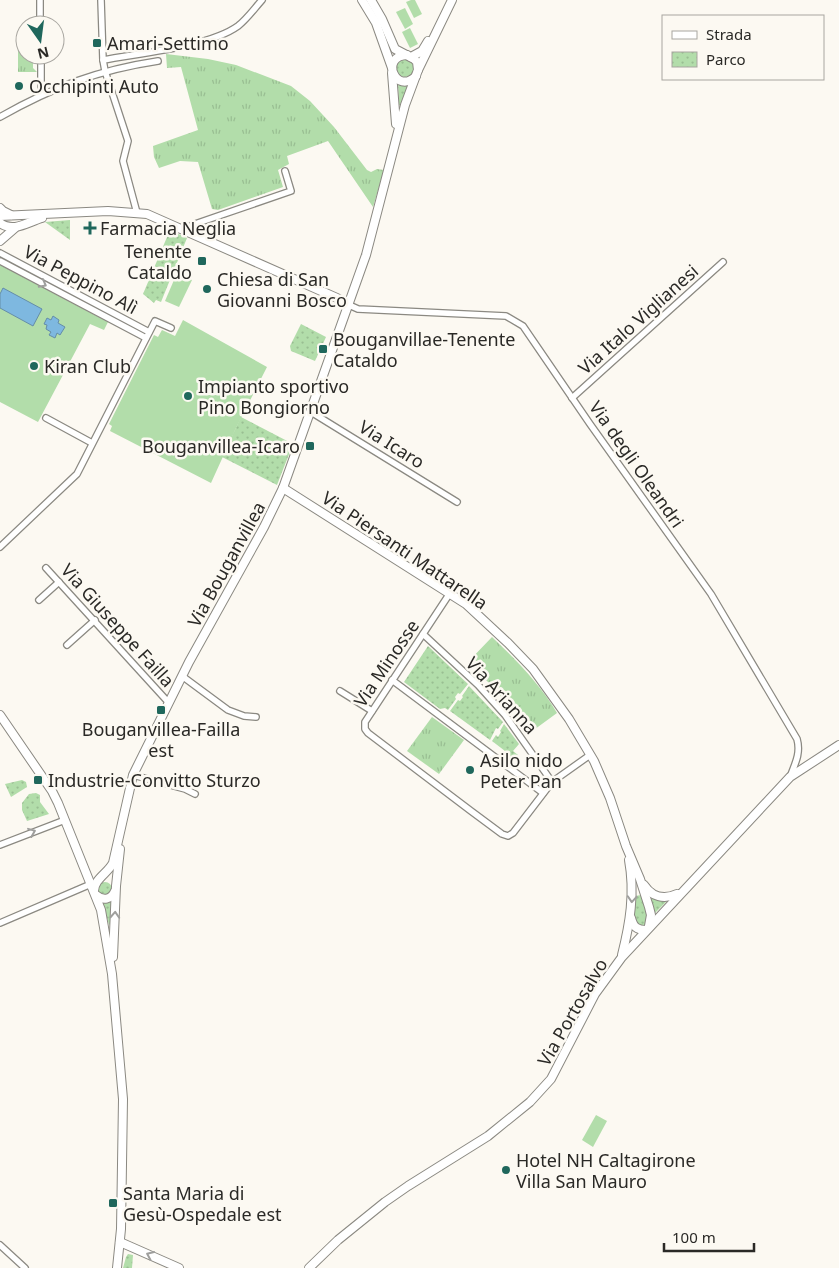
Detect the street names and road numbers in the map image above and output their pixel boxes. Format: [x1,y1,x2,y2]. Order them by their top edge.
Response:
street label: Via Peppino Alì [20,239,142,319]
street label: Via Italo Viglianesi [573,259,703,379]
street label: Via degli Oleandri [584,396,690,532]
street label: Via Icaro [355,414,429,474]
street label: Via Piersanti Mattarella [317,485,493,615]
street label: Via Bouganvillea [182,497,270,631]
street label: Via Giuseppe Failla [56,558,180,692]
street label: Via Minosse [348,615,424,711]
street label: Via Arianna [461,651,543,739]
street label: Via Portosalvo [532,954,612,1070]

